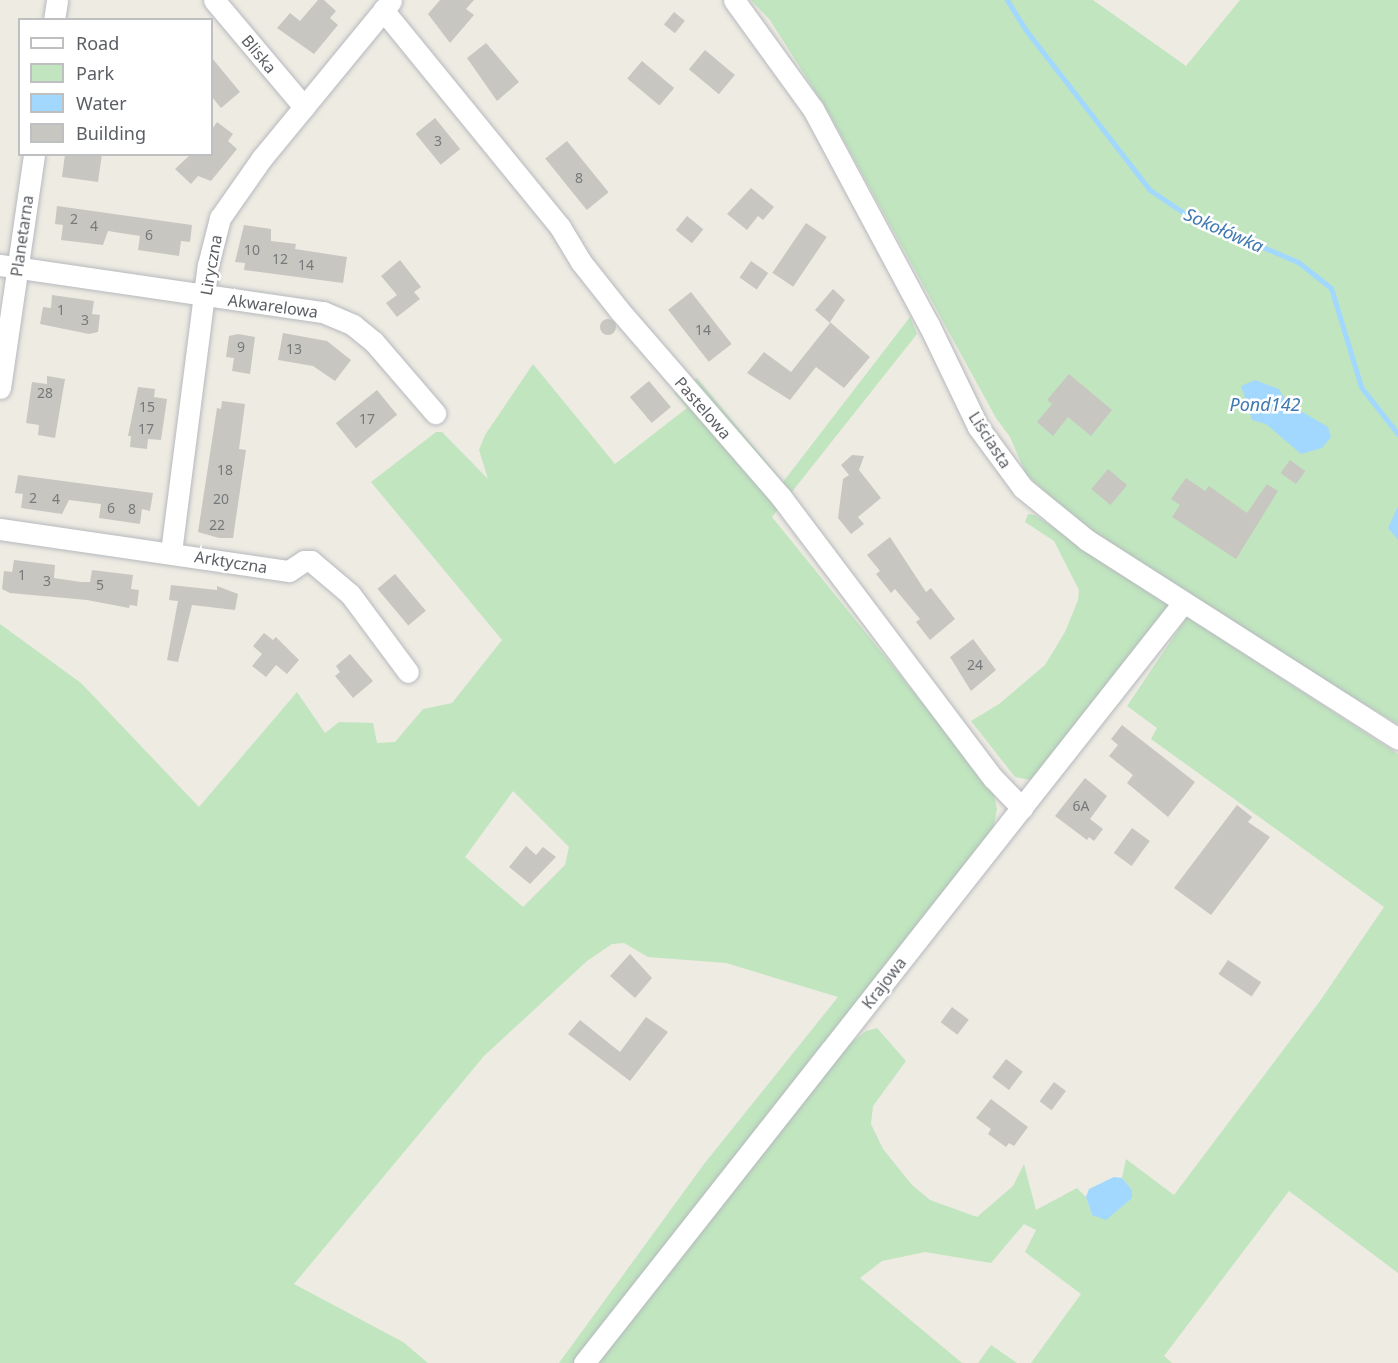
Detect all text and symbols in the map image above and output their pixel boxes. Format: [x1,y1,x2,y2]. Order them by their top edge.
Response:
legend [18,18,213,156]
text: Road [76,31,119,55]
street label: Bliska [238,31,280,77]
text: Park [76,61,114,85]
text: Water [76,91,127,115]
text: Building [76,121,146,145]
house number: 3 [434,133,442,149]
house number: 8 [575,170,583,186]
street label: Planetarna [7,194,37,278]
water label: Sokołówka [1181,203,1267,257]
house number: 2 [70,211,78,227]
house number: 4 [90,218,98,234]
house number: 6 [145,227,153,243]
street label: Liryczna [196,233,226,297]
house number: 10 [244,242,260,258]
house number: 12 [272,251,288,267]
house number: 14 [298,257,314,273]
street label: Akwarelowa [227,290,319,322]
house number: 1 [57,302,65,318]
house number: 3 [81,312,89,328]
house number: 14 [695,322,711,338]
house number: 9 [237,339,245,355]
house number: 13 [286,341,302,357]
street label: Pastelowa [671,373,735,443]
house number: 28 [37,385,53,401]
water label: Pond142 [1230,393,1300,415]
house number: 15 [139,399,155,415]
street label: Liściasta [965,408,1015,472]
house number: 17 [359,411,375,427]
house number: 17 [138,421,154,437]
house number: 18 [217,462,233,478]
house number: 2 [29,490,37,506]
house number: 4 [52,491,60,507]
house number: 20 [213,491,229,507]
house number: 6 [107,500,115,516]
house number: 8 [128,501,136,517]
house number: 22 [209,517,225,533]
street label: Arktyczna [193,547,269,577]
house number: 1 [18,567,26,583]
house number: 3 [43,573,51,589]
house number: 5 [96,577,104,593]
house number: 24 [967,657,983,673]
house number: 6A [1073,798,1089,814]
street label: Krajowa [858,953,910,1013]

